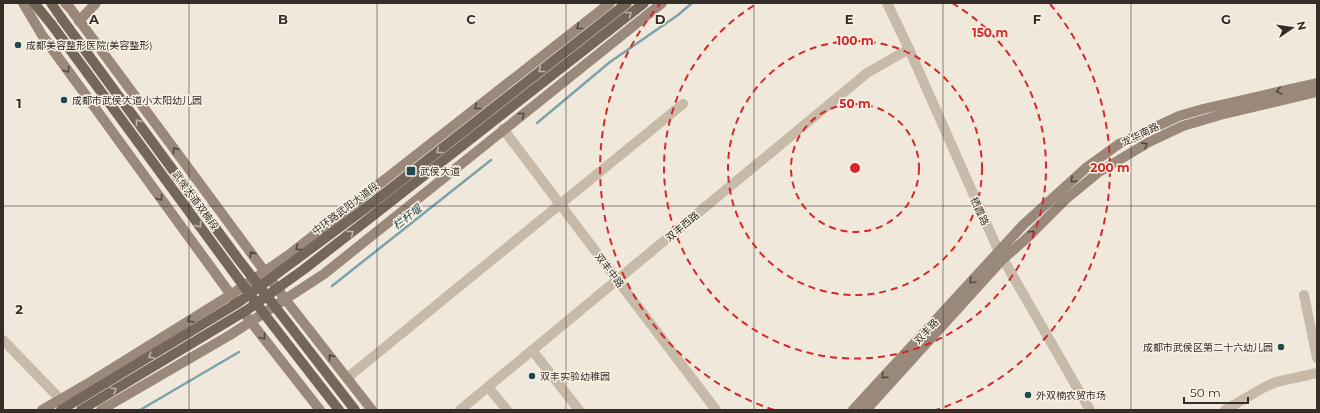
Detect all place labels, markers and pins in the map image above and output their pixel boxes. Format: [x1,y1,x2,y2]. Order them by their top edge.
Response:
place label: 成都美容整形医院(美容整形) [26,39,153,52]
marker: 成都美容整形医院(美容整形) [13,40,23,50]
place label: 成都市武侯大道小太阳幼儿园 [72,94,202,107]
marker: 成都市武侯大道小太阳幼儿园 [59,95,69,105]
centre of rings [848,161,862,175]
marker: 武侯大道 [405,165,417,177]
place label: 武侯大道 [420,165,460,178]
place label: 成都市武侯区第二十六幼儿园 [1143,341,1273,354]
marker: 成都市武侯区第二十六幼儿园 [1276,342,1286,352]
place label: 双丰实验幼稚园 [540,370,610,383]
marker: 双丰实验幼稚园 [527,371,537,381]
place label: 外双楠农贸市场 [1036,389,1106,402]
marker: 外双楠农贸市场 [1023,390,1033,400]

